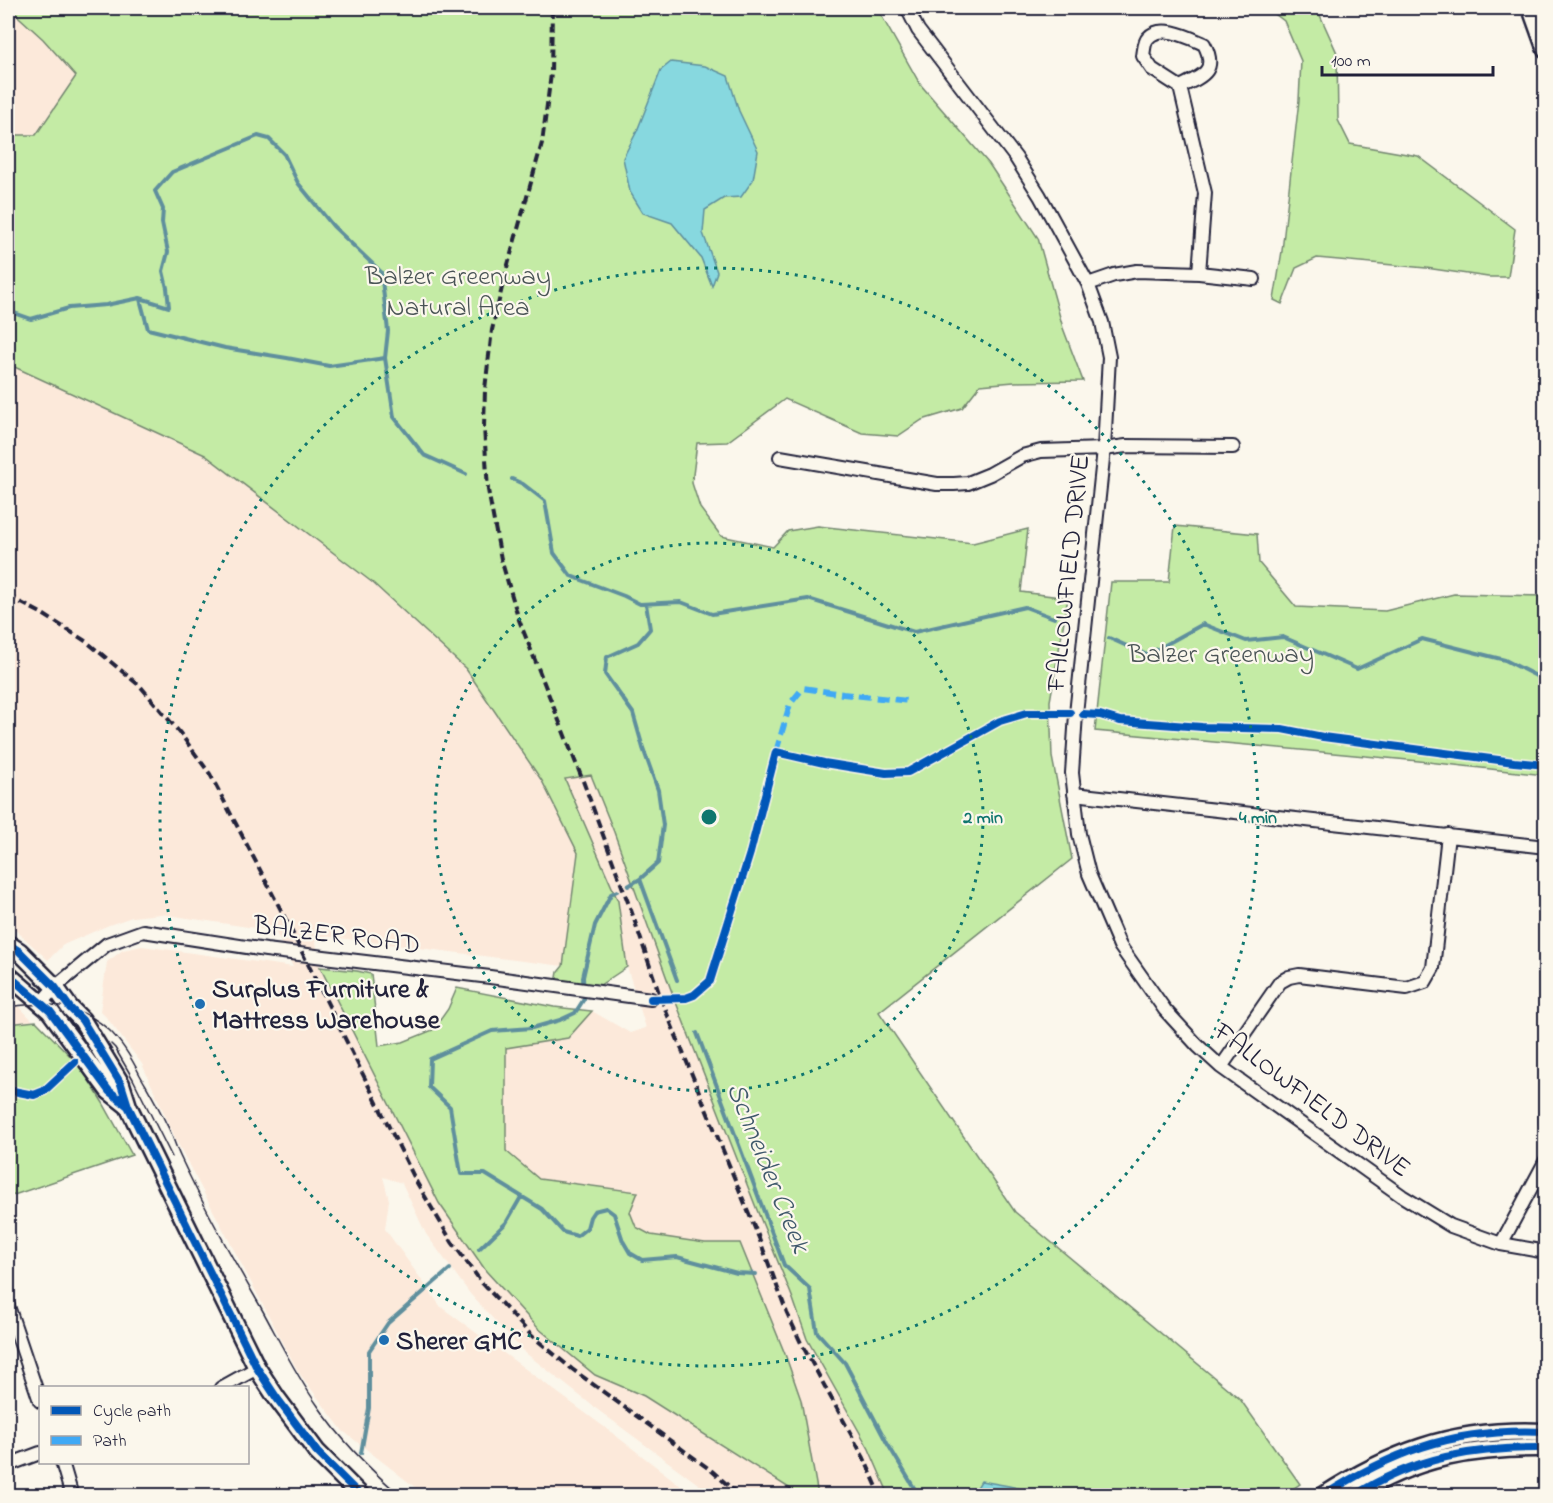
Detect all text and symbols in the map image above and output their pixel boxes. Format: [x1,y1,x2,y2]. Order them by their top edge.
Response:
scale bar [1322,39,1493,77]
text: 100 m [1331,49,1371,75]
park label: Balzer Greenway Natural Area [364,258,551,328]
street label: FALLOWFIELD DRIVE [1038,453,1101,695]
park label: Balzer Greenway [1127,636,1314,675]
text: 2 min [962,806,1003,832]
text: 4 min [1239,806,1277,832]
centre of rings [699,807,719,827]
street label: BALZER ROAD [250,907,422,966]
place label: Surplus Furniture & Mattress Warehouse [212,971,441,1041]
marker: Surplus Furniture & Mattress Warehouse [193,997,207,1011]
street label: FALLOWFIELD DRIVE [1204,1013,1418,1188]
water label: Schneider Creek [714,1077,820,1261]
place label: Sherer GMC [396,1323,522,1362]
marker: Sherer GMC [377,1333,391,1347]
legend [39,1386,249,1464]
text: Cycle path [93,1399,171,1425]
text: Path [93,1429,127,1455]

